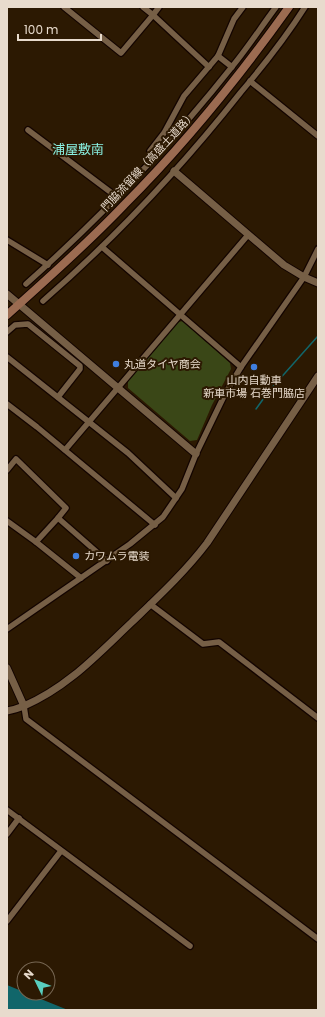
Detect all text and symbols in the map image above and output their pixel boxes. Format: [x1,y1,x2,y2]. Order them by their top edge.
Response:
scale bar [18,16,101,42]
text: 100 m [24,21,58,38]
street label: 門脇流留線（高盛土道路） [97,107,199,215]
district label: 浦屋敷南 [52,140,104,159]
place label: 丸道タイヤ商会 [124,356,201,372]
marker: 丸道タイヤ商会 [111,359,121,369]
marker: 山内自動車 新車市場 石巻門脇店 [249,362,259,372]
place label: 山内自動車 新車市場 石巻門脇店 [203,372,305,401]
place label: カワムラ電装 [84,548,149,564]
marker: カワムラ電装 [71,551,81,561]
north arrow [16,961,56,1001]
text: N [20,966,37,983]

